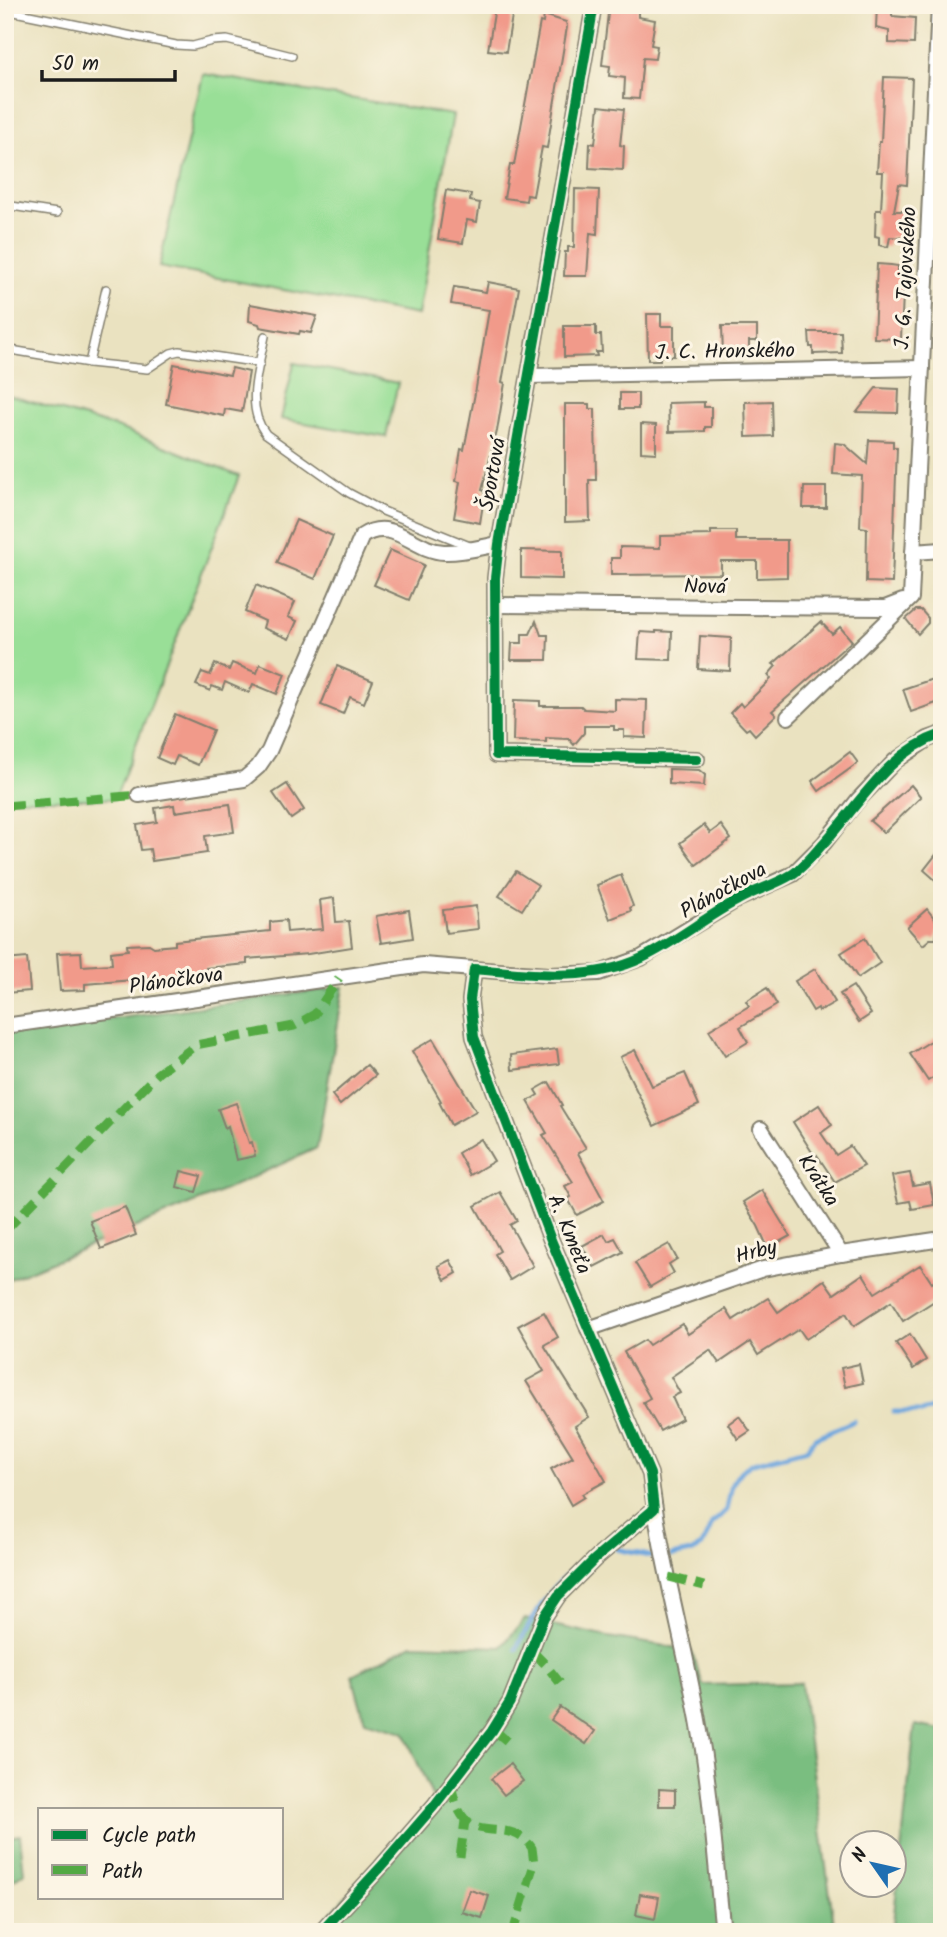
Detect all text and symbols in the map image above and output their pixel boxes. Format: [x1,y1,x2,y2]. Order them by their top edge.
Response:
scale bar [42,38,175,82]
text: 50 m [52,48,99,81]
street label: J. G. Tajovského [886,206,927,350]
street label: J. C. Hronského [655,335,795,370]
street label: Športová [471,433,517,514]
street label: Nová [683,571,729,604]
street label: Plánočkova [674,854,773,929]
street label: Plánočkova [127,959,225,1004]
street label: Krátka [788,1148,847,1214]
street label: A. Kmeťa [538,1190,600,1280]
street label: Hrby [732,1231,781,1274]
legend [38,1808,284,1898]
text: Cycle path [102,1820,196,1853]
north arrow [838,1828,908,1898]
text: N [845,1842,876,1869]
text: Path [102,1856,143,1889]

